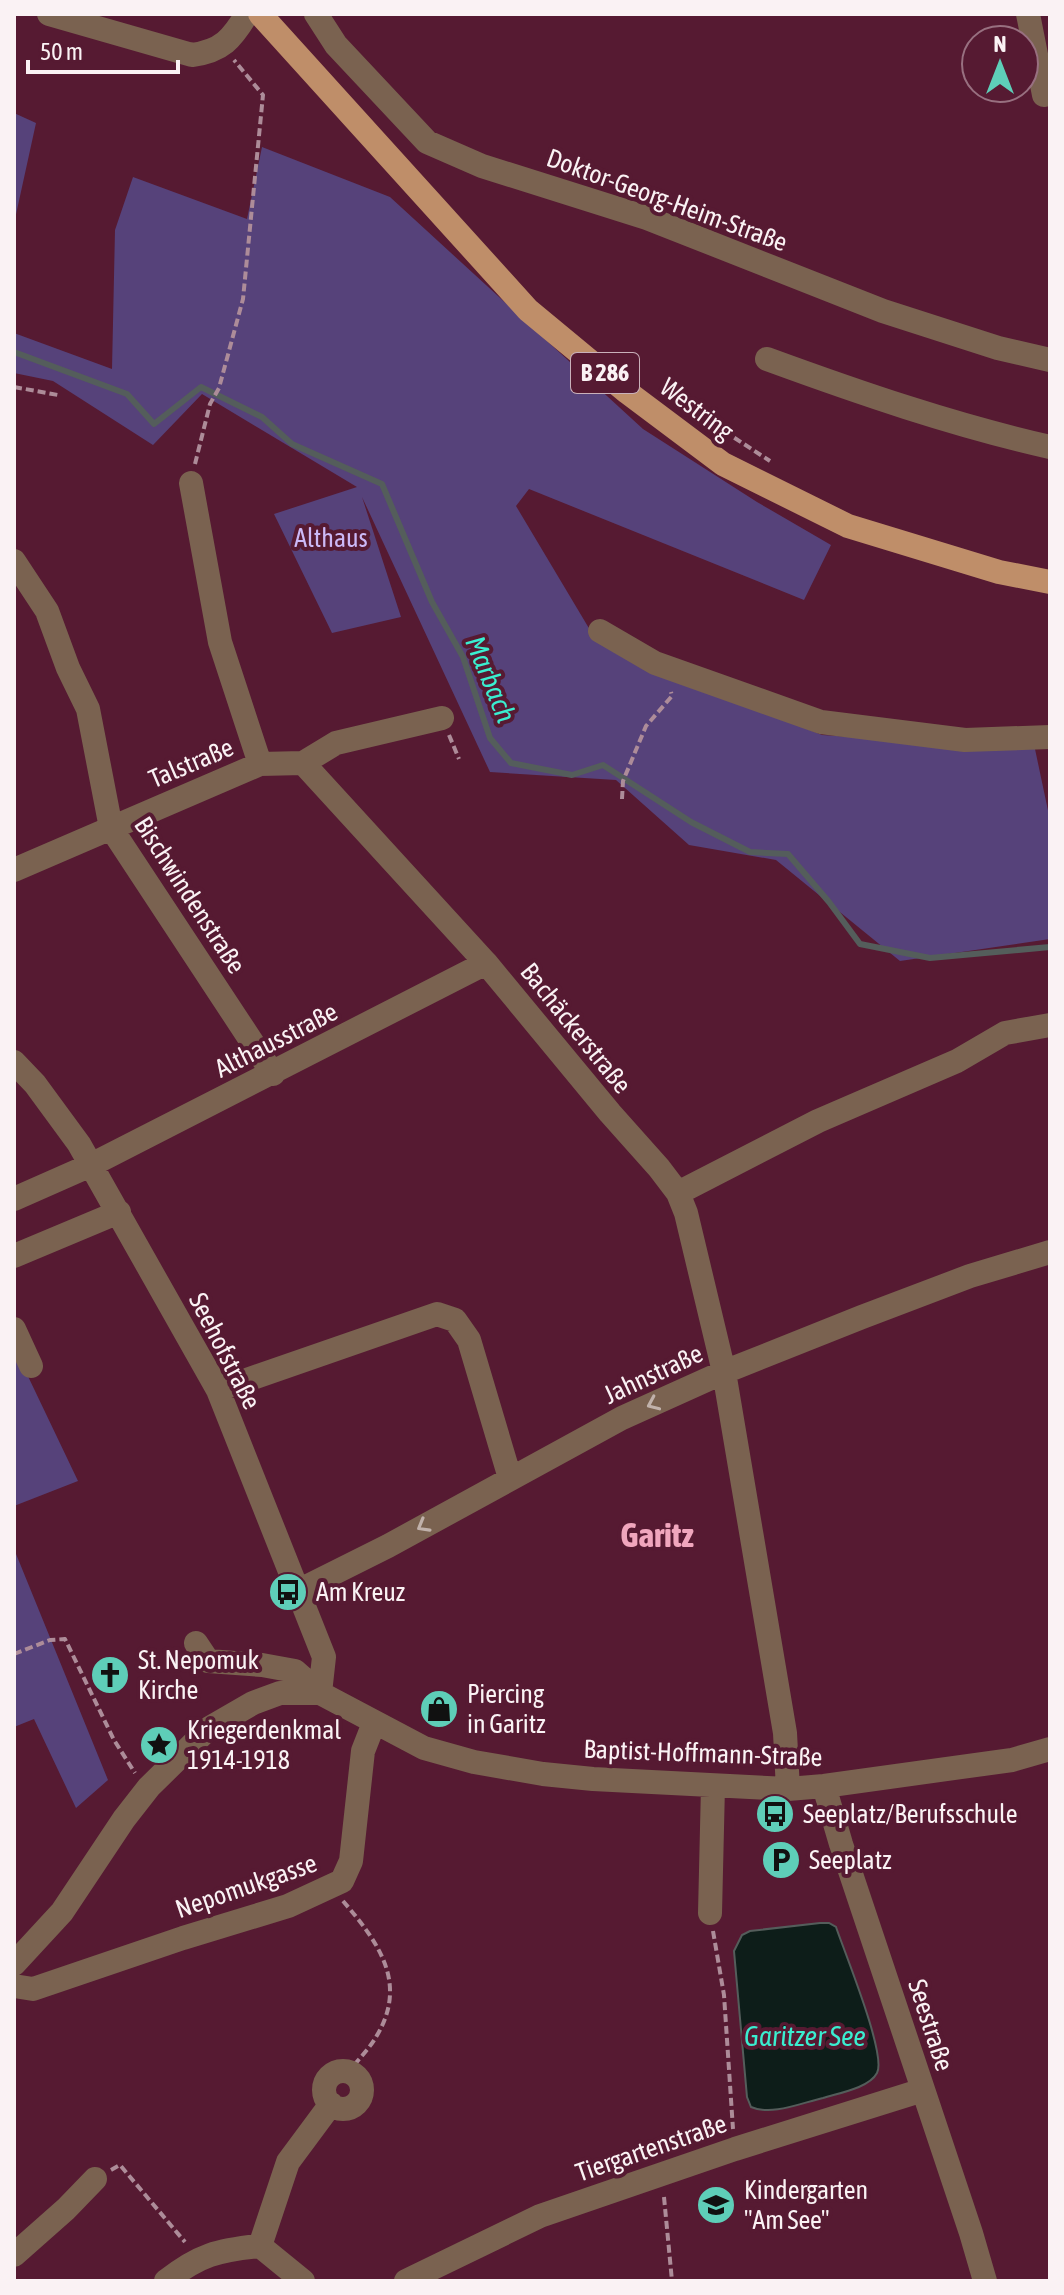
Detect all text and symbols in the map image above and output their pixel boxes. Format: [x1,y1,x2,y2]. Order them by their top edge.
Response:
scale bar [28,24,178,74]
north arrow [960,24,1040,104]
text: N [994,31,1006,57]
text: 50 m [40,38,83,65]
street label: Doktor-Georg-Heim-Straße [543,142,791,258]
road number: B 286 [571,353,639,393]
street label: Westring [654,372,740,447]
park label: Althaus [294,523,368,553]
water label: Marbach [459,631,523,727]
street label: Talstraße [144,732,238,794]
street label: Bischwindenstraße [128,811,252,979]
street label: Bachäckerstraße [514,957,638,1099]
street label: Althausstraße [210,996,342,1084]
street label: Seehofstraße [183,1288,267,1414]
street label: Jahnstraße [599,1338,707,1410]
one-way arrow [646,1394,661,1410]
district label: Garitz [620,1515,695,1554]
one-way arrow [417,1516,432,1532]
bus stop icon: Am Kreuz [267,1571,309,1613]
place label: Am Kreuz [316,1577,405,1607]
place label: St. Nepomuk Kirche [138,1645,259,1705]
church icon: St. Nepomuk Kirche [89,1654,131,1696]
place label: Piercing in Garitz [467,1679,546,1739]
shop icon: Piercing in Garitz [418,1688,460,1730]
place label: Kriegerdenkmal 1914-1918 [187,1715,341,1775]
place icon: Kriegerdenkmal 1914-1918 [138,1724,180,1766]
street label: Baptist-Hoffmann-Straße [583,1734,823,1772]
bus stop icon: Seeplatz/Berufsschule [754,1793,796,1835]
place label: Seeplatz/Berufsschule [803,1799,1017,1829]
parking icon: Seeplatz [760,1839,802,1881]
place label: Seeplatz [809,1845,892,1875]
street label: Nepomukgasse [171,1848,321,1924]
street label: Seestraße [902,1976,960,2074]
water label: Garitzer See [744,2020,866,2052]
street label: Tiergartenstraße [572,2108,730,2188]
place label: Kindergarten "Am See" [744,2175,868,2235]
school or university icon: Kindergarten "Am See" [695,2184,737,2226]

